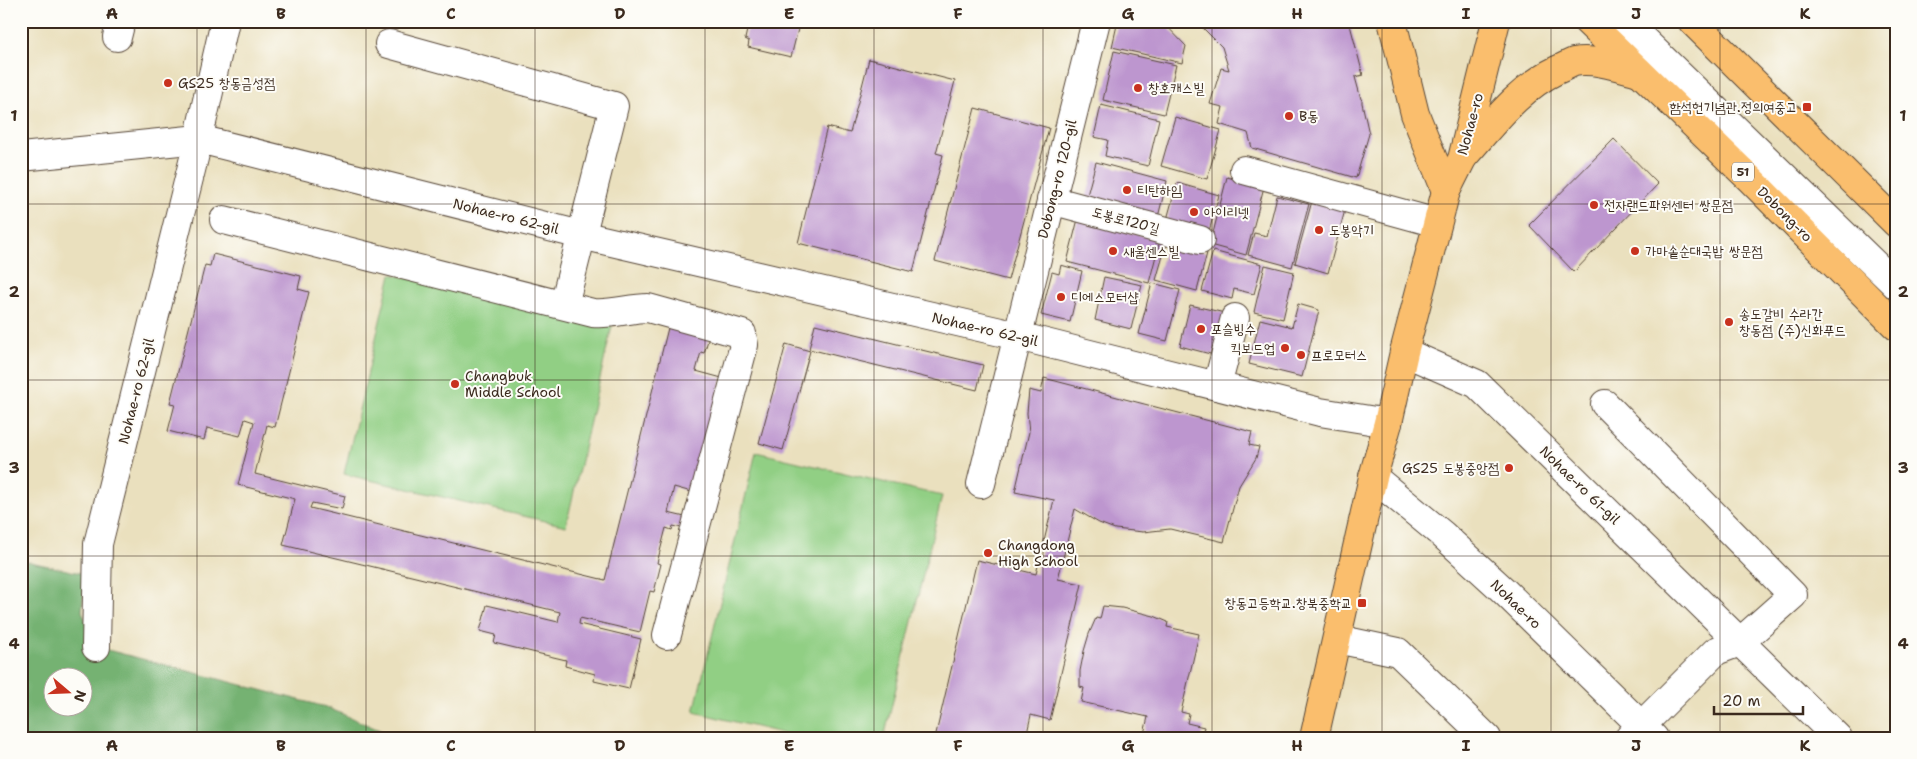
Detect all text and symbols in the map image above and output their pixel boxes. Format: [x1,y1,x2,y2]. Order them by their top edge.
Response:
text: A [106,3,118,24]
text: B [276,3,286,24]
text: C [446,3,456,24]
text: D [614,3,626,24]
text: E [784,3,794,24]
text: F [953,3,963,24]
text: G [1122,3,1135,24]
text: H [1291,3,1303,24]
text: I [1462,3,1471,24]
text: J [1631,3,1641,24]
text: K [1800,3,1811,24]
place label: GS25 창동금성점 [178,74,275,92]
marker: GS25 창동금성점 [162,77,174,89]
place label: 창호캐스빌 [1148,79,1205,97]
marker: 창호캐스빌 [1132,82,1144,94]
street label: Nohae-ro [1453,91,1487,157]
place label: 함석헌기념관.정의여중고 [1669,98,1797,116]
marker: 함석헌기념관.정의여중고 [1801,101,1813,113]
text: 1 [10,105,18,126]
text: 1 [1899,105,1907,126]
place label: B동 [1299,107,1319,125]
marker: B동 [1283,110,1295,122]
street label: Dobong-ro 120-gil [1033,117,1081,241]
road number: 51 [1732,162,1754,182]
place label: 티탄하임 [1137,181,1182,199]
street label: Dobong-ro [1754,183,1816,245]
marker: 티탄하임 [1121,184,1133,196]
street label: Nohae-ro 62-gil [451,194,562,238]
place label: 전자랜드파워센터 쌍문점 [1604,196,1733,214]
marker: 전자랜드파워센터 쌍문점 [1588,199,1600,211]
street label: 도봉로120길 [1090,202,1163,238]
place label: 아이리넷 [1204,203,1249,221]
marker: 아이리넷 [1188,206,1200,218]
place label: 도봉악기 [1329,221,1374,239]
marker: 도봉악기 [1313,224,1325,236]
place label: 새울센스빌 [1123,242,1180,260]
place label: 가마솥순대국밥 쌍문점 [1645,242,1762,260]
marker: 새울센스빌 [1107,245,1119,257]
marker: 가마솥순대국밥 쌍문점 [1629,245,1641,257]
text: 2 [8,281,20,302]
text: 2 [1897,281,1909,302]
place label: 디에스모터샵 [1071,288,1139,306]
marker: 디에스모터샵 [1055,291,1067,303]
place label: 송도갈비 수라간 창동점 (주)신화푸드 [1739,305,1846,339]
street label: Nohae-ro 62-gil [930,308,1041,350]
marker: 송도갈비 수라간 창동점 (주)신화푸드 [1723,316,1735,328]
place label: 포슬빙수 [1211,320,1256,338]
marker: 포슬빙수 [1195,323,1207,335]
street label: Nohae-ro 62-gil [114,335,158,446]
place label: 킥보드업 [1230,339,1275,357]
marker: 킥보드업 [1279,342,1291,354]
place label: 프로모터스 [1311,346,1367,364]
marker: 프로모터스 [1295,349,1307,361]
place label: Changbuk Middle School [465,367,561,401]
marker: Changbuk Middle School [449,378,461,390]
street label: Nohae-ro 61-gil [1536,442,1625,529]
text: 3 [8,457,20,478]
text: 3 [1897,457,1909,478]
place label: GS25 도봉중앙점 [1402,459,1499,477]
marker: GS25 도봉중앙점 [1503,462,1515,474]
place label: Changdong High School [998,536,1079,570]
marker: Changdong High School [982,547,994,559]
street label: Nohae-ro [1487,575,1545,633]
place label: 창동고등학교.창북중학교 [1224,594,1352,612]
marker: 창동고등학교.창북중학교 [1356,597,1368,609]
text: 4 [8,633,20,654]
text: 4 [1897,633,1909,654]
north arrow [42,666,92,716]
scale bar [1714,684,1803,716]
text: N [70,688,91,704]
text: 20 m [1722,691,1761,711]
text: A [106,735,118,756]
text: B [276,735,286,756]
text: C [446,735,456,756]
text: D [614,735,626,756]
text: E [784,735,794,756]
text: F [953,735,963,756]
text: G [1122,735,1135,756]
text: H [1291,735,1303,756]
text: I [1462,735,1471,756]
text: J [1631,735,1641,756]
text: K [1800,735,1811,756]

